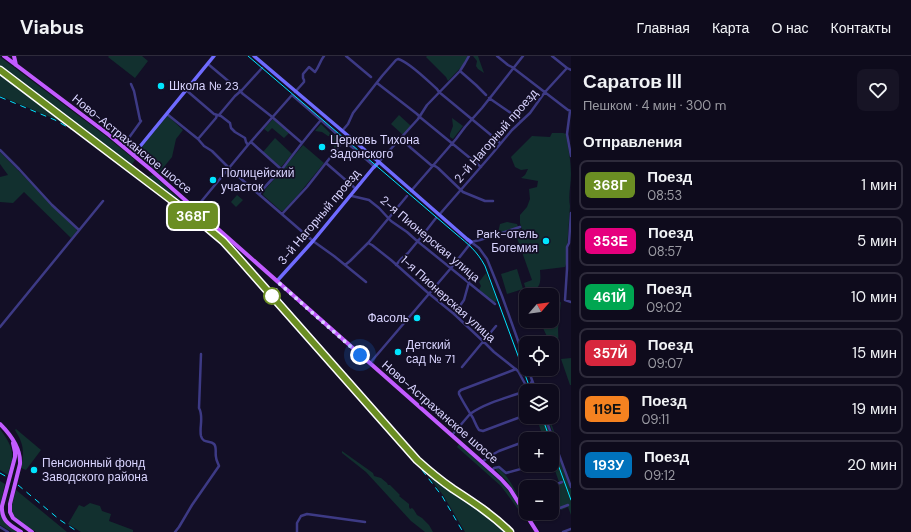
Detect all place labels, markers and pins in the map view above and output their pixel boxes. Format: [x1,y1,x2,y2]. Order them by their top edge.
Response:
place label: Школа № 23 [169,78,239,94]
marker: Школа № 23 [156,81,166,91]
place label: Церковь Тихона Задонского [330,132,420,162]
marker: Церковь Тихона Задонского [317,142,327,152]
place label: Полицейский участок [221,165,295,195]
marker: Полицейский участок [208,175,218,185]
place label: Park-отель Богемия [477,226,538,256]
marker: Park-отель Богемия [541,236,551,246]
unlabelled marker [263,287,281,305]
place label: Фасоль [367,310,409,326]
marker: Фасоль [412,313,422,323]
place label: Детский сад № 71 [406,337,455,367]
marker: Детский сад № 71 [393,347,403,357]
place label: Пенсионный фонд Заводского района [42,455,148,485]
marker: Пенсионный фонд Заводского района [29,465,39,475]

